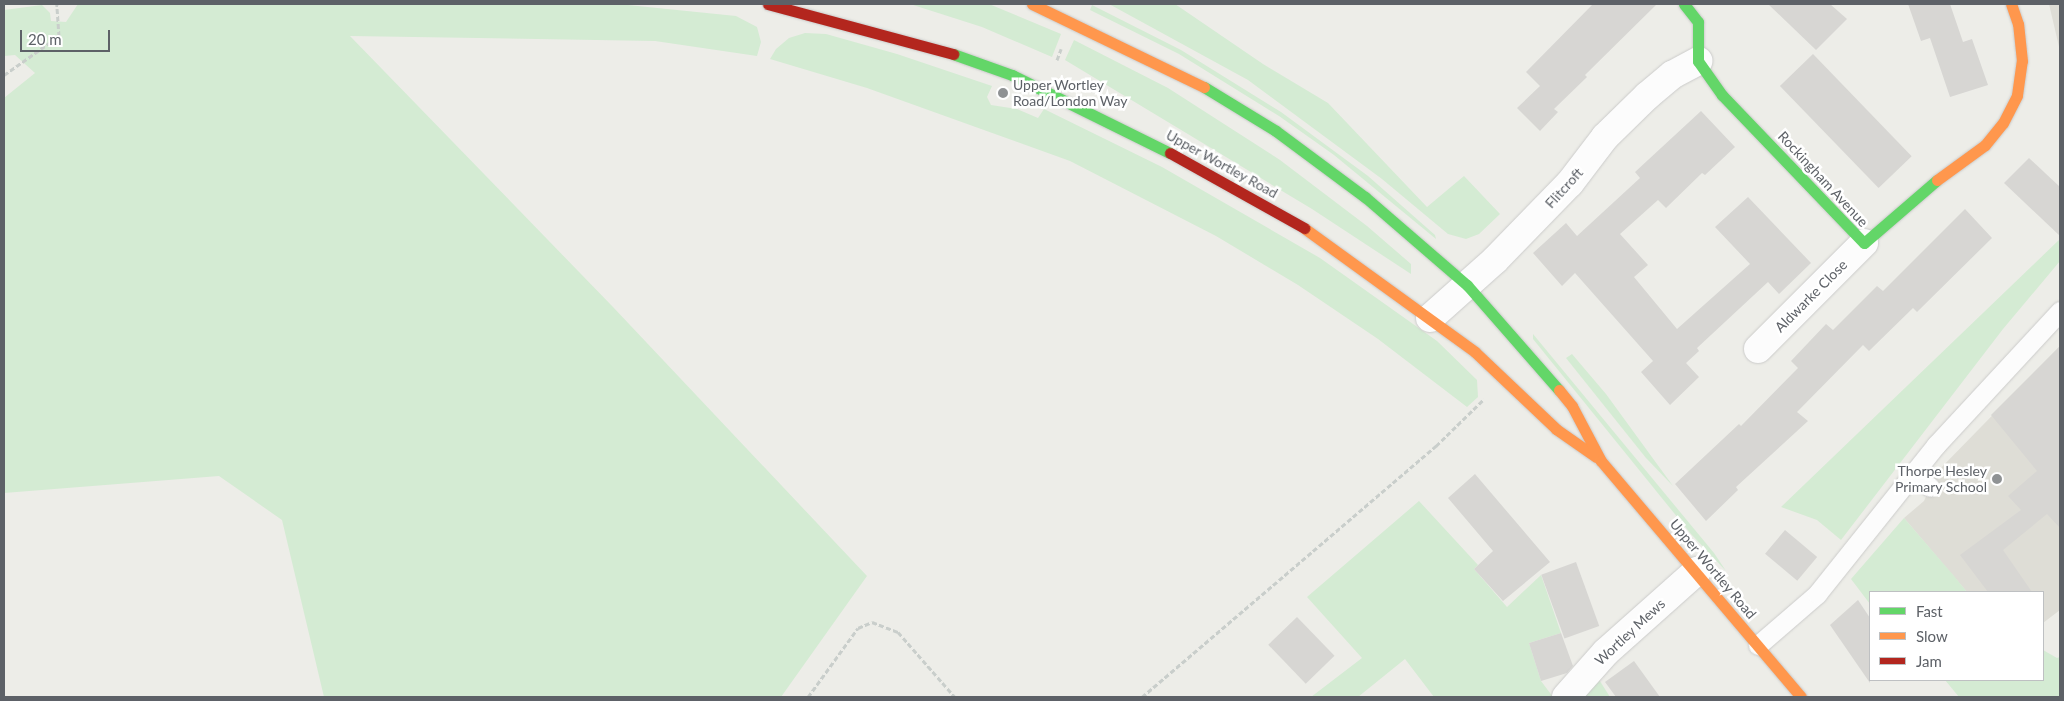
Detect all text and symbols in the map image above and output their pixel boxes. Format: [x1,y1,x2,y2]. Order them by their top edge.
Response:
scale bar [22,20,112,52]
text: 20 m [28,30,62,48]
place label: Upper Wortley Road/London Way [1013,77,1128,110]
marker: Upper Wortley Road/London Way [997,87,1009,99]
street label: Upper Wortley Road [1163,126,1281,202]
street label: Rockingham Avenue [1774,128,1872,230]
street label: Flitcroft [1542,164,1586,212]
street label: Aldwarke Close [1771,256,1851,336]
place label: Thorpe Hesley Primary School [1895,463,1987,496]
marker: Thorpe Hesley Primary School [1991,473,2003,485]
street label: Upper Wortley Road [1666,515,1760,623]
legend [1869,591,2044,681]
street label: Wortley Mews [1591,595,1669,669]
text: Fast [1916,602,1943,620]
text: Slow [1916,627,1948,645]
text: Jam [1916,652,1942,670]

